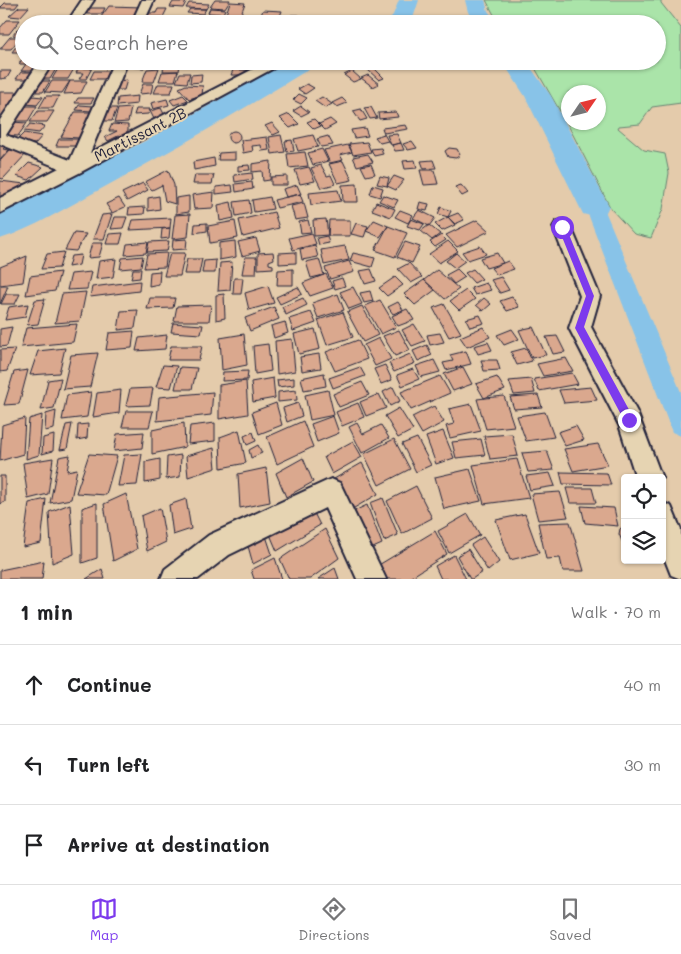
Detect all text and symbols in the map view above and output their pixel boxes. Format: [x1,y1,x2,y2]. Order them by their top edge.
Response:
search box [15,15,666,70]
icon: search [33,29,61,57]
text: Search here [73,30,189,55]
north arrow [561,85,606,130]
street label: Martissant 2B [90,102,190,166]
route start [551,216,574,239]
route end [618,409,641,432]
map controls [621,474,666,564]
button: locate [621,474,666,519]
button: layers [621,519,666,564]
text: 1 min [20,598,73,625]
text: Walk · 70 m [571,601,661,622]
icon: ahead [20,671,48,699]
text: Continue [67,672,152,697]
text: 40 m [624,674,661,695]
icon: left [20,751,48,779]
text: Turn left [67,752,150,777]
text: 30 m [624,754,661,775]
icon: arrive [20,831,48,859]
text: Arrive at destination [67,832,270,857]
tab: Map [90,895,118,944]
tab: Directions [298,895,370,944]
tab: Saved [549,895,591,944]

